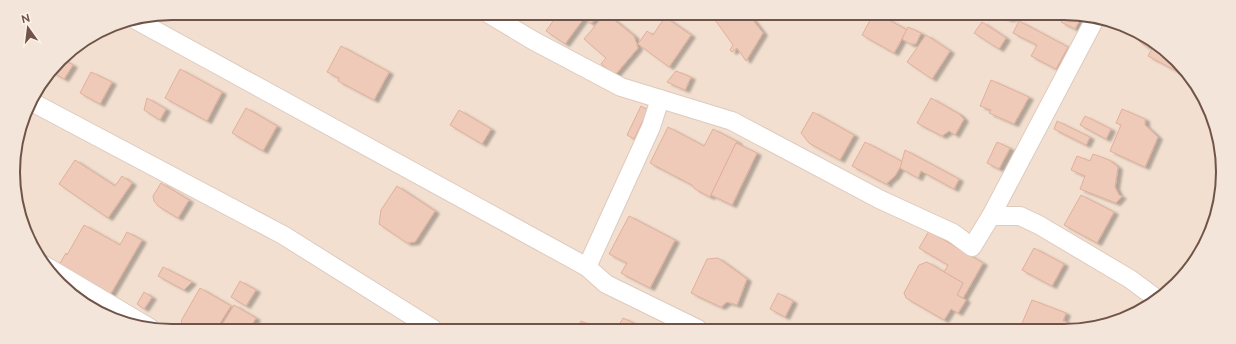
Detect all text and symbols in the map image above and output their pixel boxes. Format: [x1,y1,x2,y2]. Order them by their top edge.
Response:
north arrow [8,8,48,48]
text: N [20,11,31,26]

